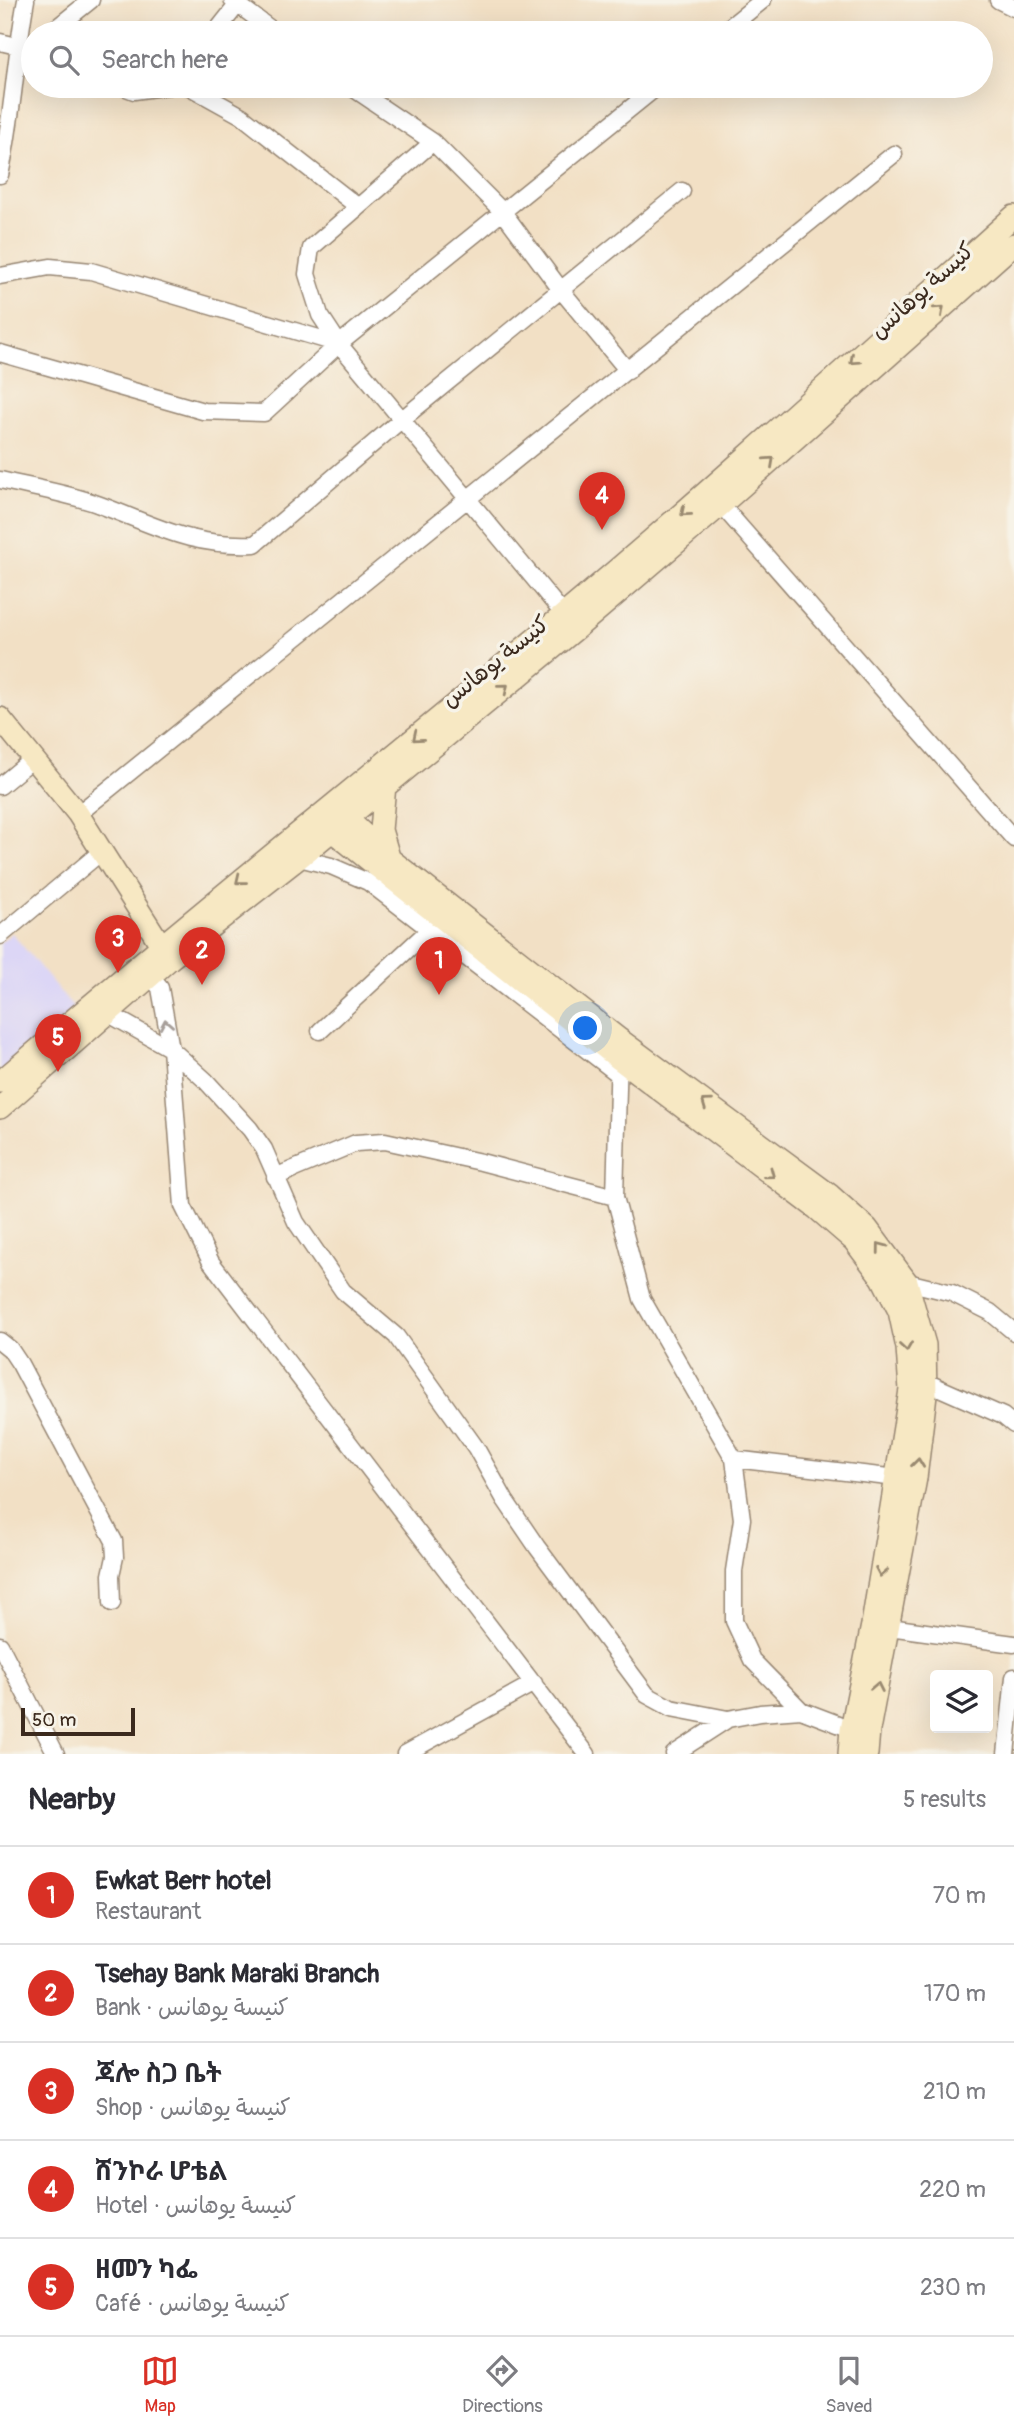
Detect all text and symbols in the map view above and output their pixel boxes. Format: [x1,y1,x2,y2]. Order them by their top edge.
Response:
search box [21,21,993,98]
icon: search [45,41,83,79]
text: Search here [101,44,228,76]
street label: كنيسة يوهانس [864,236,981,345]
one-way arrow [932,305,945,318]
one-way arrow [849,352,862,364]
one-way arrow [762,457,775,469]
pin: 4 [579,472,625,530]
one-way arrow [680,504,693,516]
street label: كنيسة يوهانس [435,609,555,714]
one-way arrow [495,684,508,696]
one-way arrow [412,728,424,741]
one-way arrow [236,872,248,885]
pin: 3 [95,915,141,973]
pin: 2 [179,927,225,985]
pin: 1 [416,937,462,995]
your location [568,1011,602,1045]
pin: 5 [35,1014,81,1072]
one-way arrow [159,1018,174,1029]
one-way arrow [701,1099,714,1111]
one-way arrow [763,1166,775,1178]
one-way arrow [876,1242,889,1255]
one-way arrow [898,1341,913,1353]
one-way arrow [911,1457,926,1469]
one-way arrow [874,1566,889,1578]
map controls [930,1670,993,1733]
button: layers [930,1670,993,1733]
one-way arrow [869,1681,884,1693]
scale bar [21,1705,135,1737]
text: 50 m [32,1708,76,1732]
text: Nearby [28,1781,115,1818]
text: 5 results [903,1785,986,1814]
text: Ewkat Berr hotel [95,1865,272,1897]
text: 1 [47,1881,56,1910]
text: 70 m [933,1881,986,1910]
text: Restaurant [95,1897,201,1926]
text: Tsehay Bank Maraki Branch [95,1958,380,1990]
text: 2 [45,1979,57,2008]
text: 170 m [924,1979,986,2008]
text: Bank · كنيسة يوهانس [95,1993,289,2022]
text: ጃሎ ስጋ ቤት [95,2058,222,2090]
text: 3 [45,2077,57,2106]
text: 210 m [923,2077,986,2106]
text: Shop · كنيسة يوهانس [95,2093,291,2122]
text: ሸንኮራ ሆቴል [95,2156,227,2188]
text: 4 [44,2175,58,2204]
text: 220 m [919,2175,986,2204]
text: Hotel · كنيسة يوهانس [95,2191,296,2220]
text: ዘመን ካፌ [95,2254,198,2286]
text: 5 [45,2273,57,2302]
text: 230 m [920,2273,986,2302]
text: Café · كنيسة يوهانس [95,2289,290,2318]
tab: Map [141,2352,179,2418]
tab: Directions [462,2352,543,2418]
tab: Saved [825,2352,873,2418]

